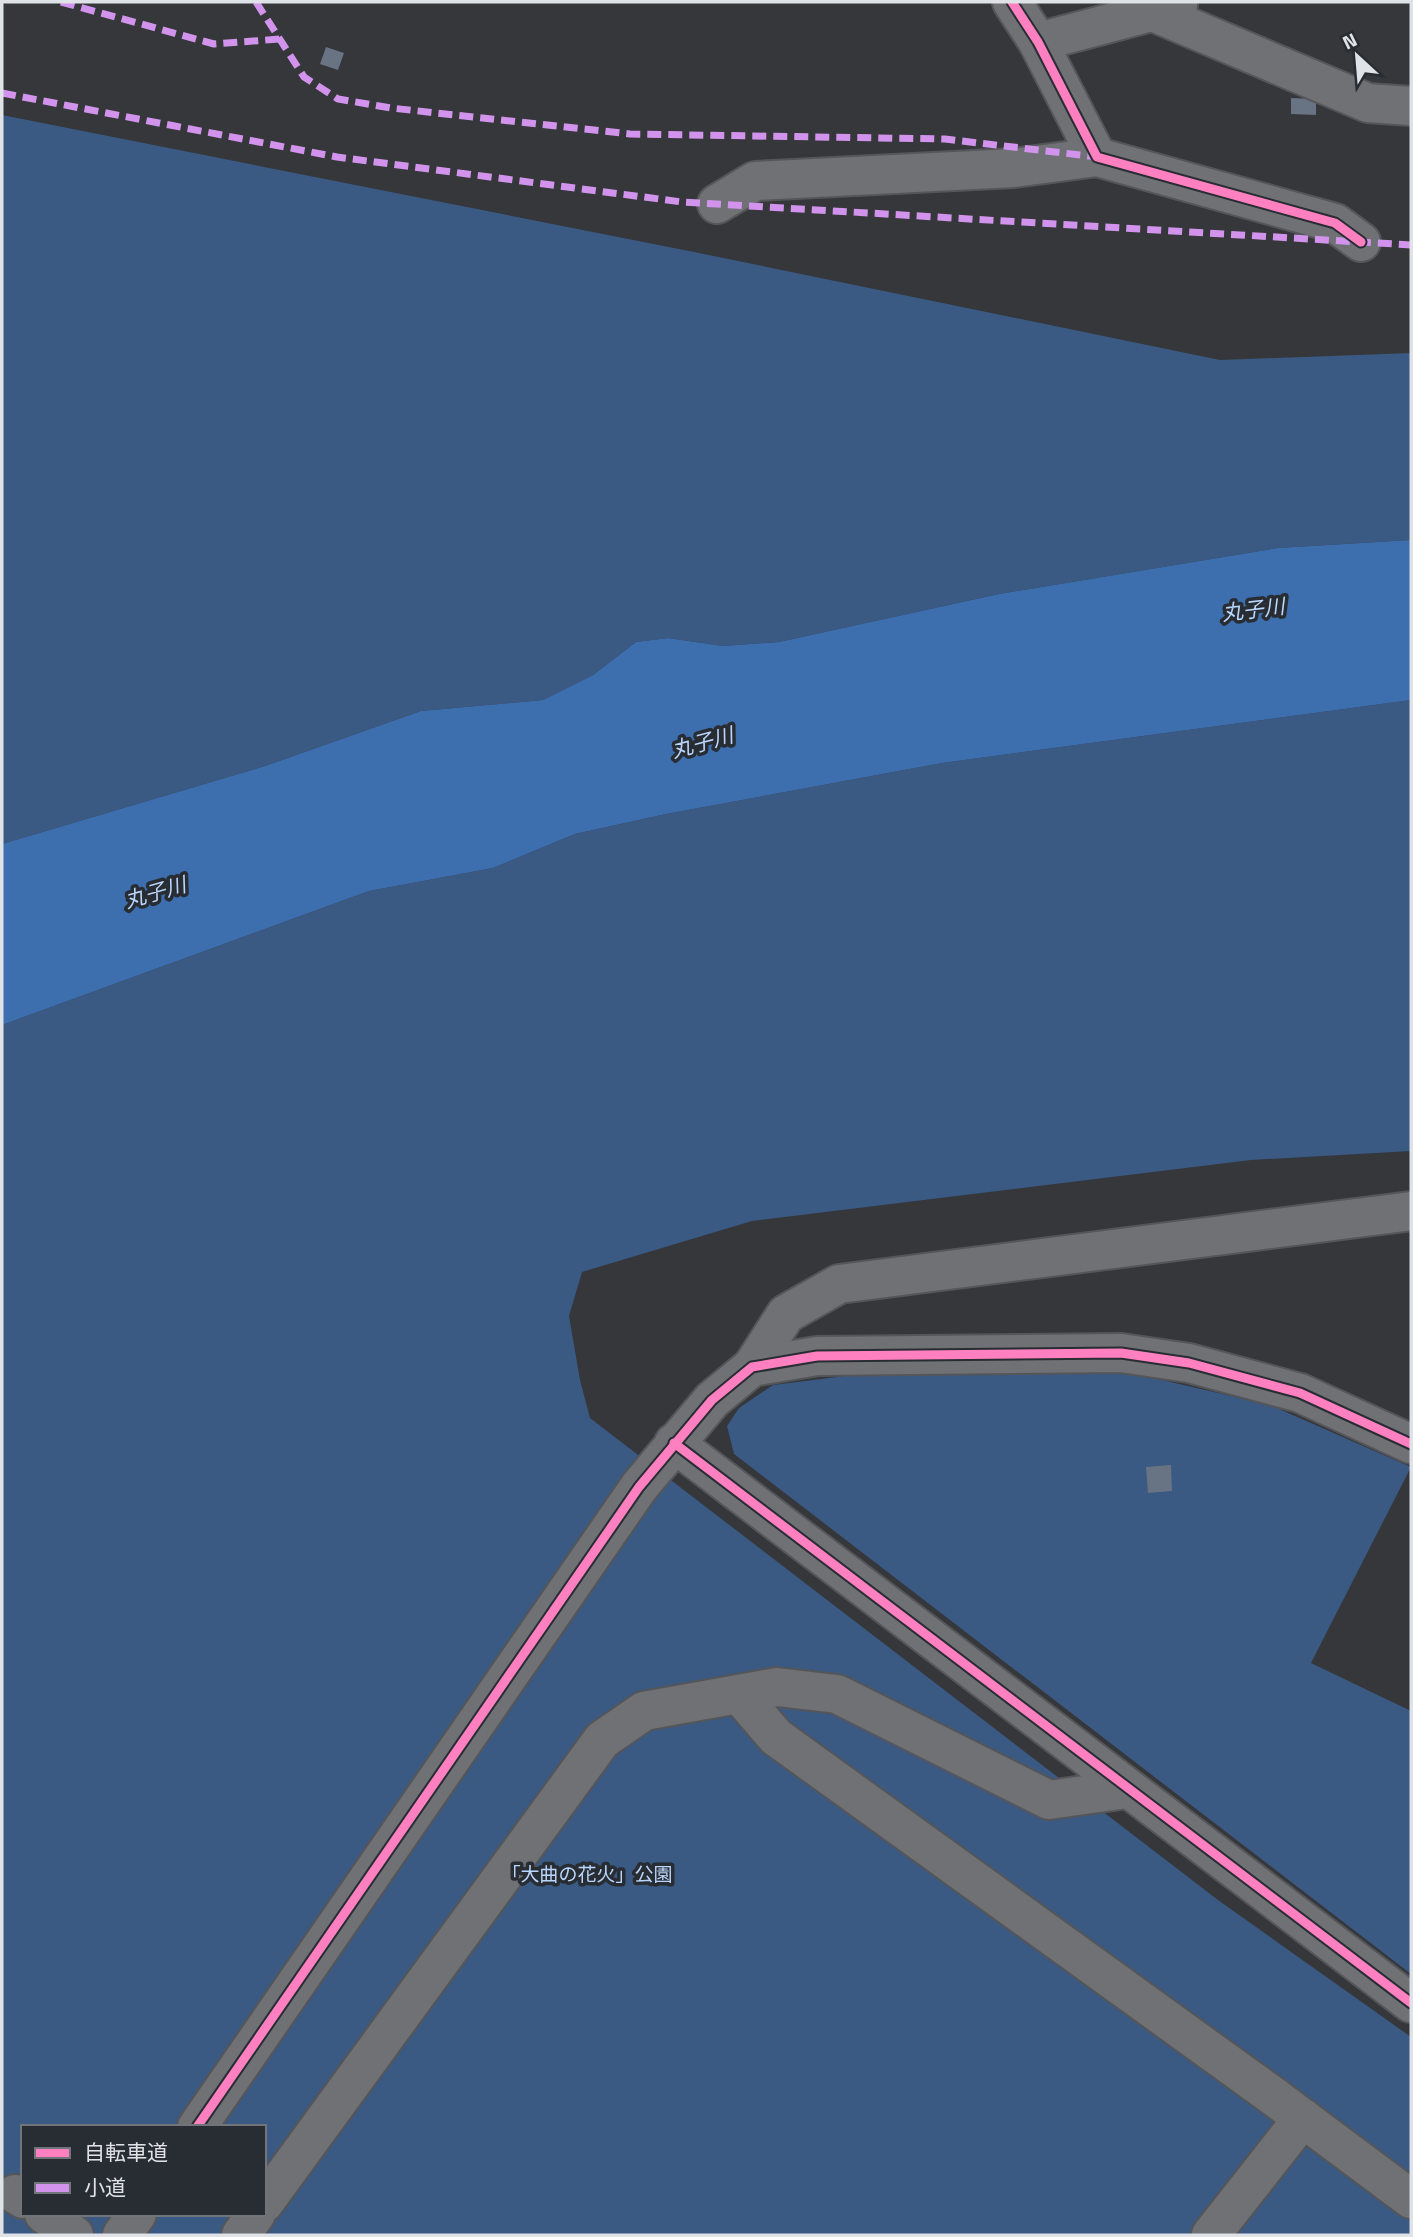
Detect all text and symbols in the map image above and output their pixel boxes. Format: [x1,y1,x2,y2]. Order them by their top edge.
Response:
north arrow [1322,21,1392,91]
text: N [1337,24,1362,56]
water label: 丸子川 [1220,589,1288,629]
water label: 丸子川 [667,718,738,766]
water label: 丸子川 [120,867,192,916]
park label: 「大曲の花火」公園 [501,1859,673,1888]
legend [21,2125,266,2216]
text: 自転車道 [84,2136,168,2168]
text: 小道 [84,2171,126,2203]

